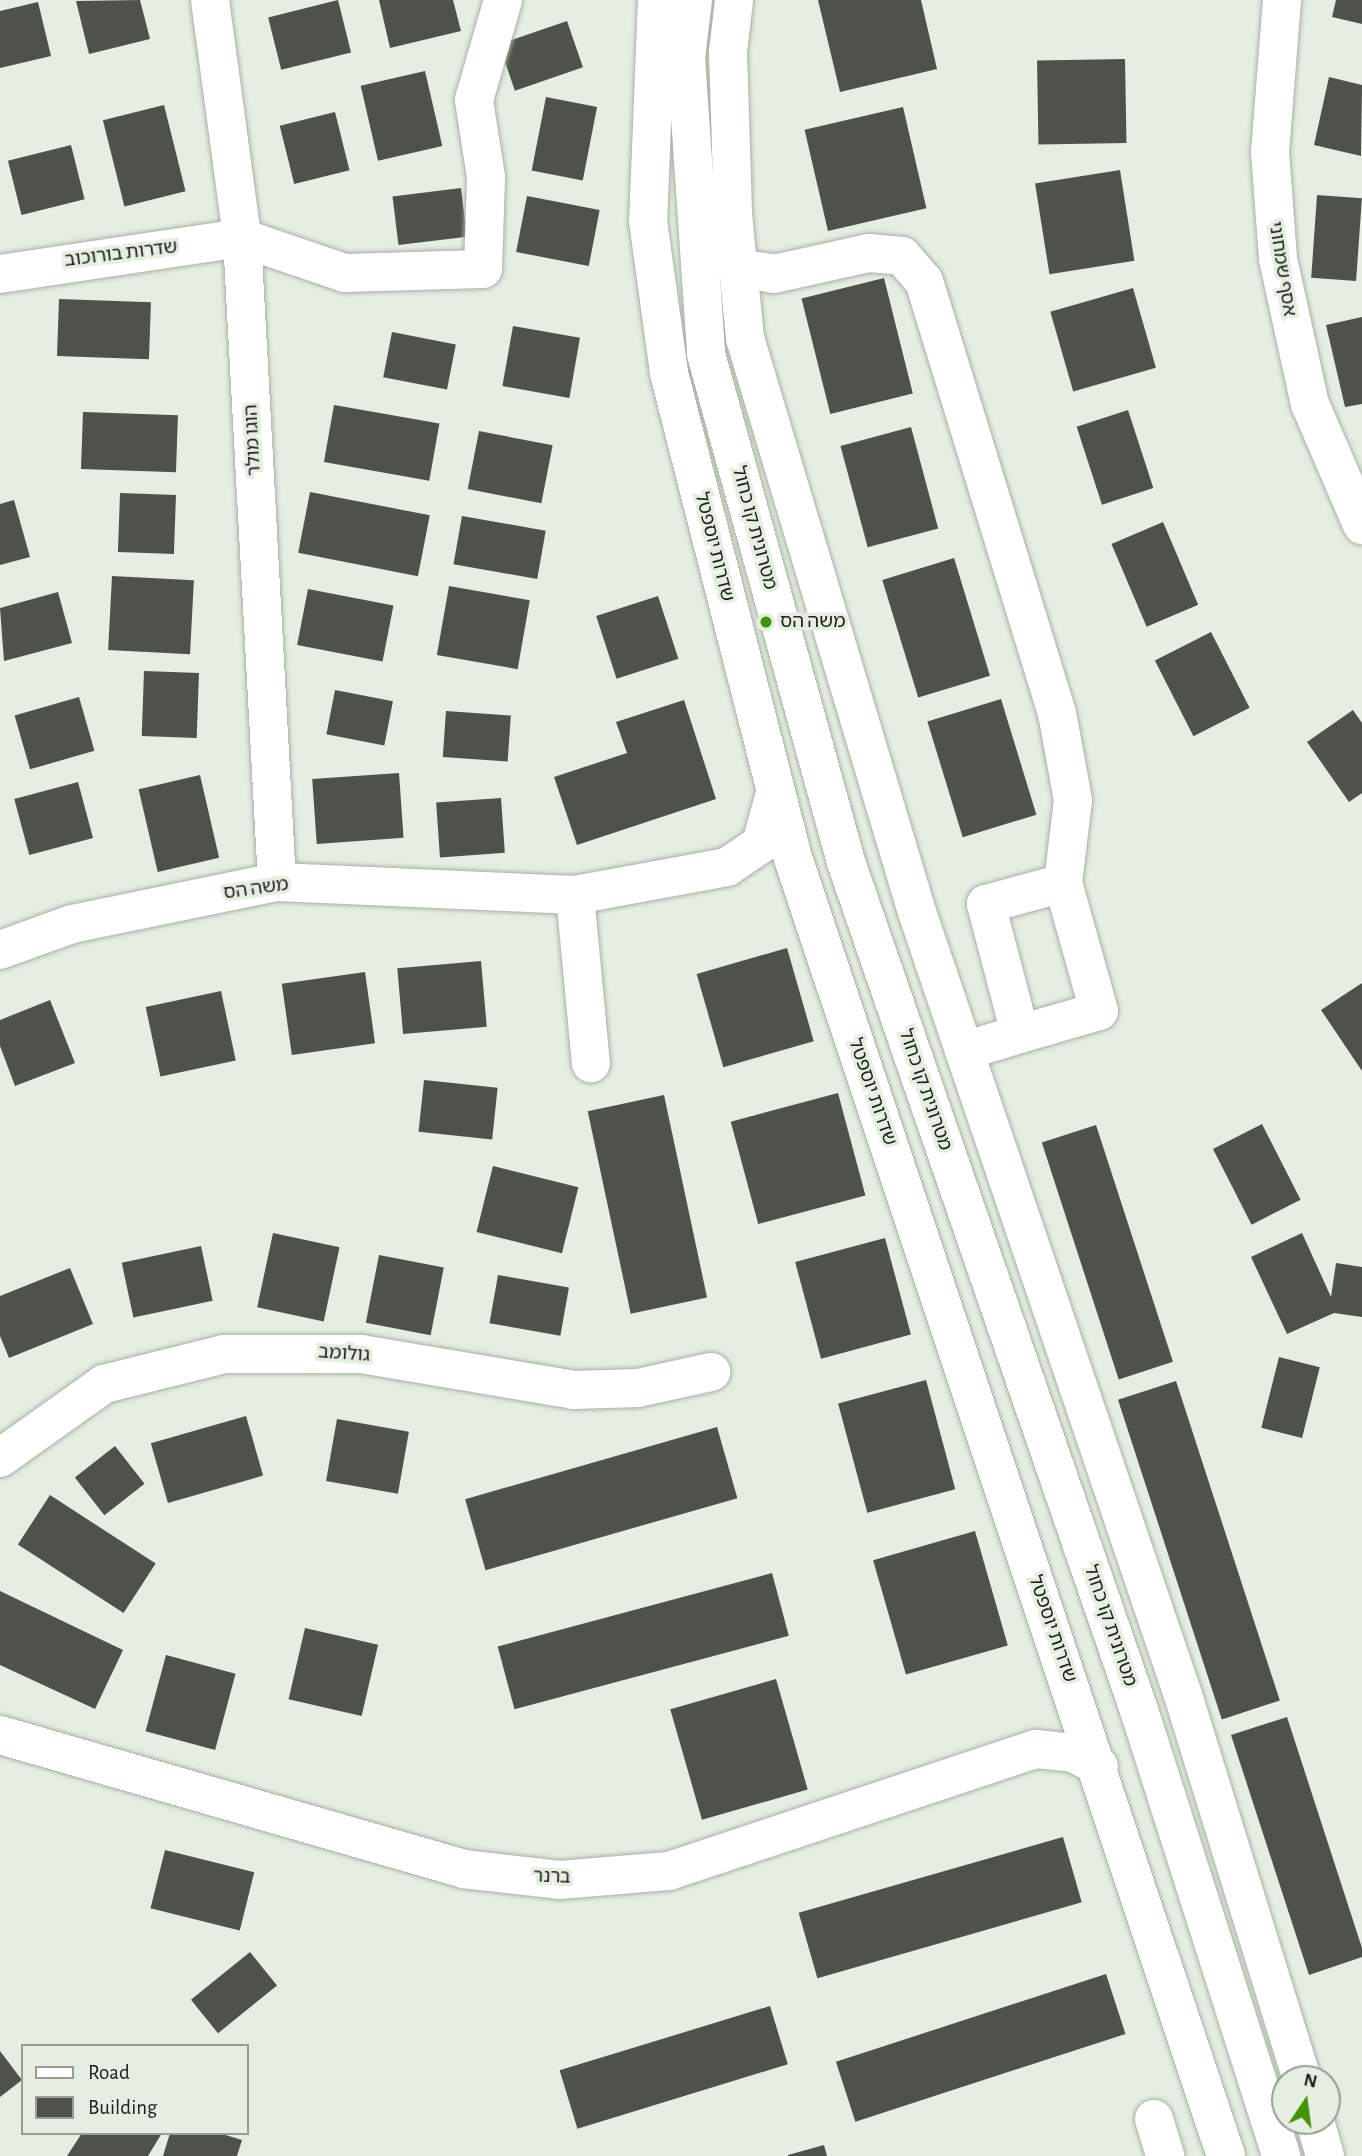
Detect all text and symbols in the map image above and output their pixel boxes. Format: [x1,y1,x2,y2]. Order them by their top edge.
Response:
street label: אסף שמחוני [1263,220,1301,318]
street label: שדרות בורוכוב [63,236,179,272]
street label: הוגו מולר [240,404,266,476]
street label: מטרונית קו כחול [727,464,781,592]
street label: שדרות יוספטל [689,490,739,604]
place label: משה הס [780,611,846,633]
marker: משה הס [758,614,774,630]
street label: משה הס [222,873,290,905]
street label: מטרונית קו כחול [894,1026,956,1154]
street label: שדרות יוספטל [843,1035,901,1149]
street label: גולומב [317,1341,371,1367]
street label: מטרונית קו כחול [1079,1562,1141,1690]
street label: שדרות יוספטל [1023,1572,1081,1686]
street label: ברנר [533,1865,571,1889]
legend [21,2044,248,2135]
text: Road [88,2062,130,2083]
north arrow [1271,2065,1341,2135]
text: N [1302,2070,1319,2092]
text: Building [88,2097,157,2118]

